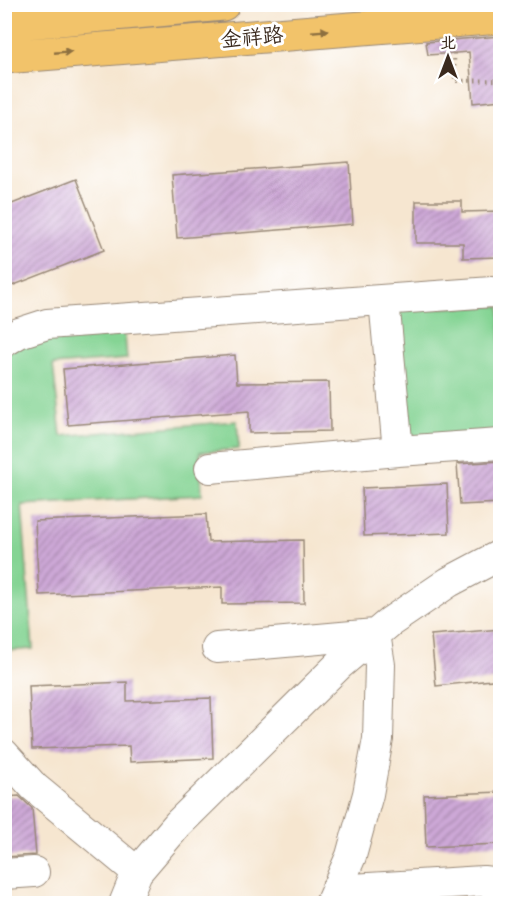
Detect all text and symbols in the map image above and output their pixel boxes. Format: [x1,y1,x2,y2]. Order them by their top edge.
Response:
street label: 金祥路 [219,20,285,55]
one-way arrow [310,27,329,36]
north arrow [418,27,478,87]
text: 北 [440,32,456,54]
one-way arrow [53,48,72,57]

